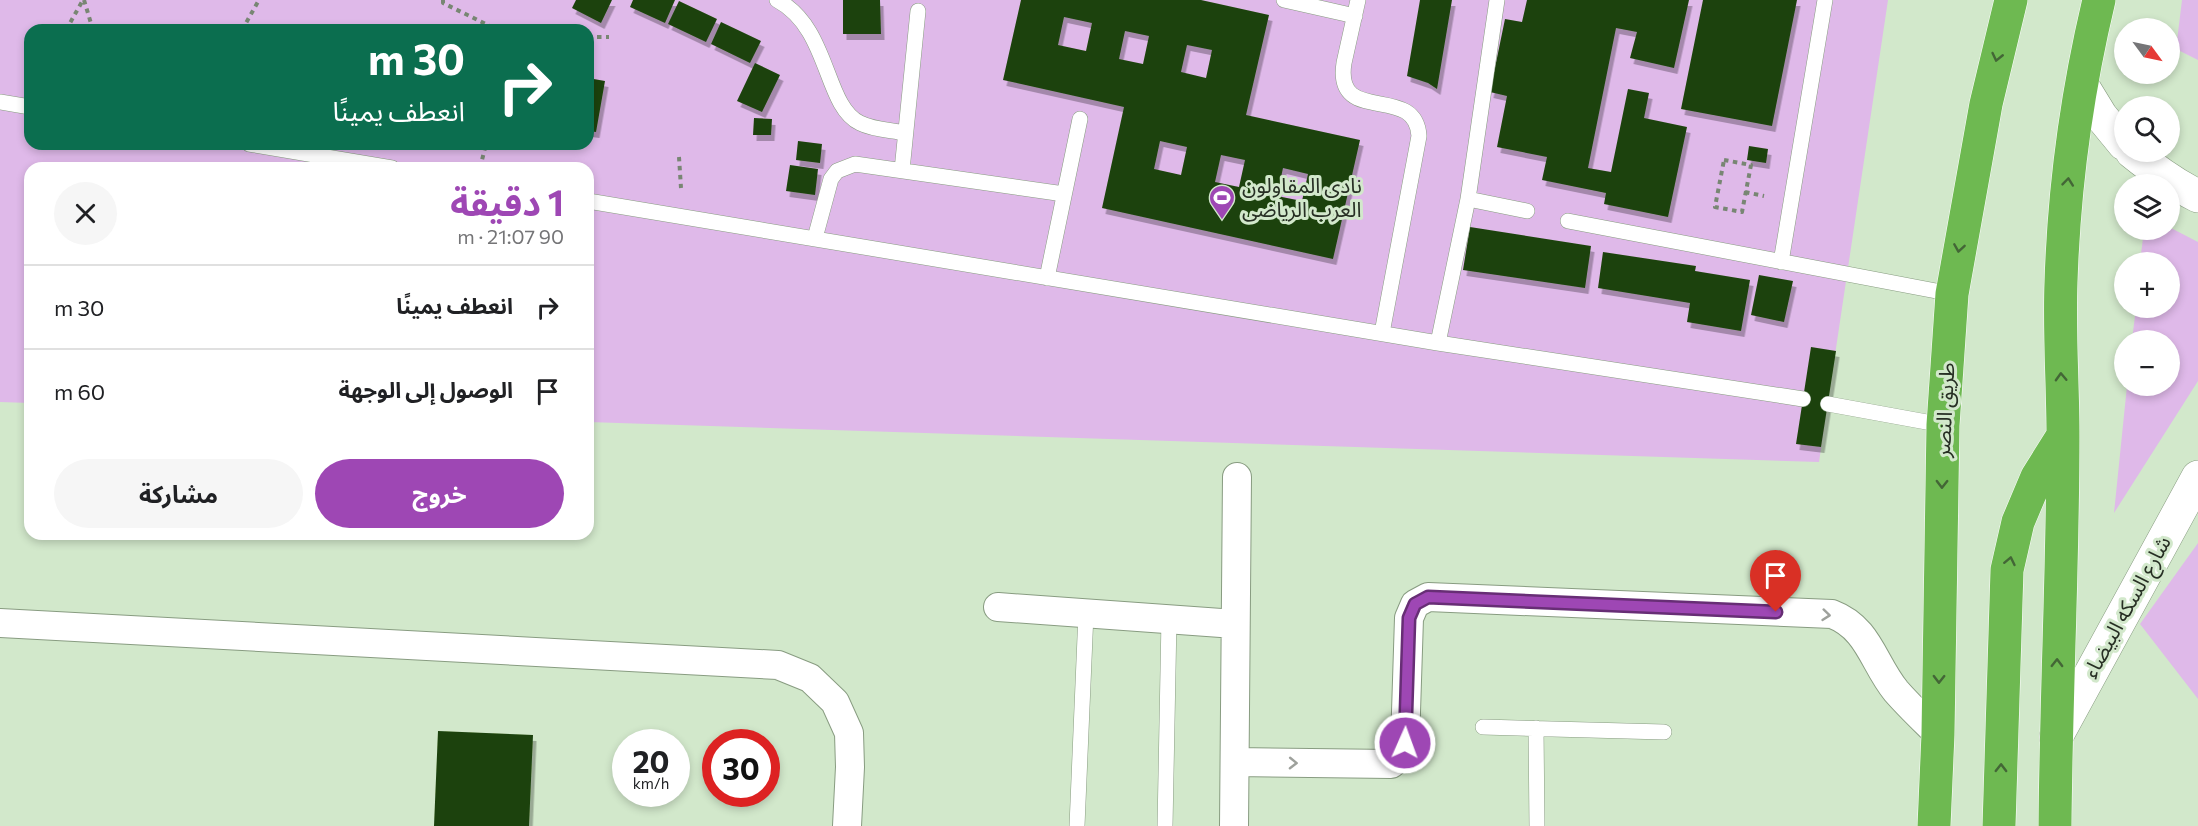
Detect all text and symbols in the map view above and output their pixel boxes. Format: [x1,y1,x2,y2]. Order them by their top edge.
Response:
north arrow [2114,18,2180,84]
map controls [2114,18,2180,396]
text: 30 m [368,32,465,84]
icon: right [486,48,564,126]
one-way arrow [1992,52,2005,62]
text: انعطف يمينًا [332,94,465,127]
button: search [2114,96,2180,162]
place label: نادى المقاولون العرب الرياضى [1242,172,1362,222]
button: layers [2114,174,2180,240]
one-way arrow [2061,178,2074,187]
text: 1 دقيقة [450,179,564,223]
button: close [54,182,117,245]
sports icon: نادى المقاولون العرب الرياضى [1207,183,1237,221]
text: 90 m · 21:07 [457,224,564,248]
one-way arrow [1954,244,1966,253]
button: + [2114,252,2180,318]
icon: right [531,291,564,324]
text: انعطف يمينًا [396,292,513,319]
text: 30 m [54,294,104,321]
button: − [2114,330,2180,396]
street label: طريق النصر [1928,362,1960,459]
one-way arrow [2054,373,2067,382]
icon: arrive [531,375,564,408]
text: الوصول إلى الوجهة [338,376,513,403]
text: 60 m [54,378,105,405]
button: مشاركة [54,459,303,528]
button: خروج [315,459,564,528]
one-way arrow [1936,480,1949,489]
street label: شارع السكه البيضاء [2076,531,2178,684]
pin [1750,550,1801,612]
one-way arrow [2002,556,2015,566]
icon: arrive [1759,559,1792,592]
one-way arrow [1822,608,1831,621]
one-way arrow [2051,658,2064,667]
one-way arrow [1933,675,1945,684]
position arrow [1373,711,1437,775]
speed limit sign: 30 [702,729,780,807]
text: 20 [633,742,669,779]
one-way arrow [1289,757,1298,769]
one-way arrow [1994,763,2007,772]
text: km/h [633,774,669,792]

